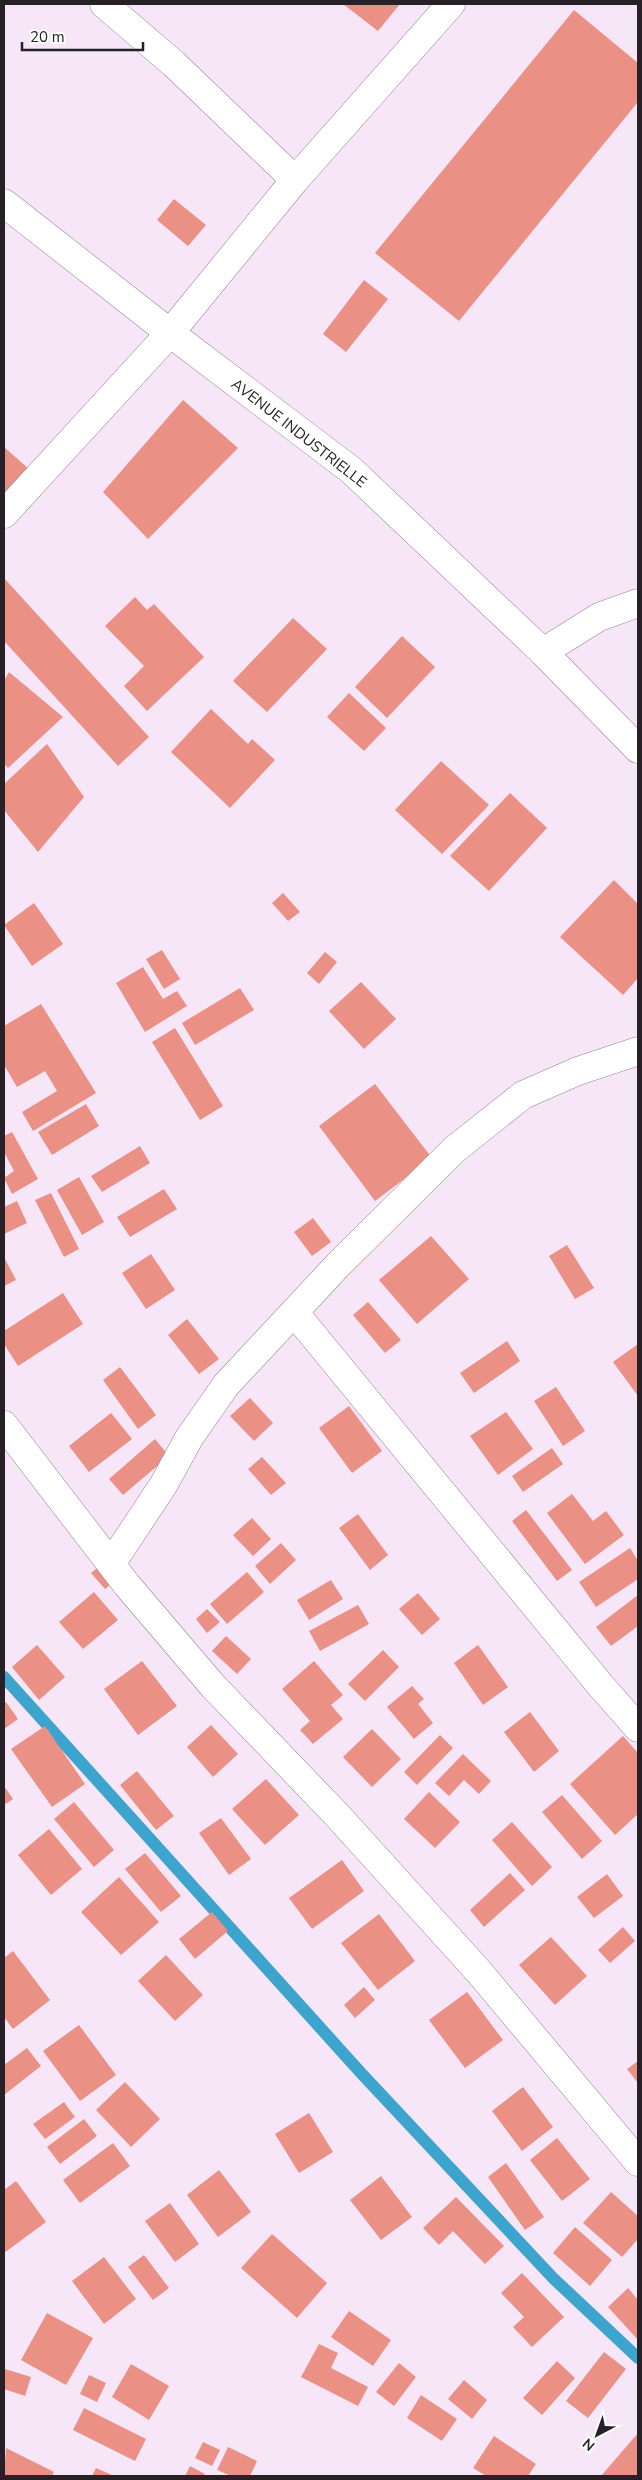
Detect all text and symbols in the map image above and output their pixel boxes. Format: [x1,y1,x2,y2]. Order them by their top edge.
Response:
scale bar [22,20,144,52]
text: 20 m [30,27,65,47]
street label: AVENUE INDUSTRIELLE [227,374,371,492]
north arrow [572,2410,622,2460]
text: N [579,2434,599,2455]

